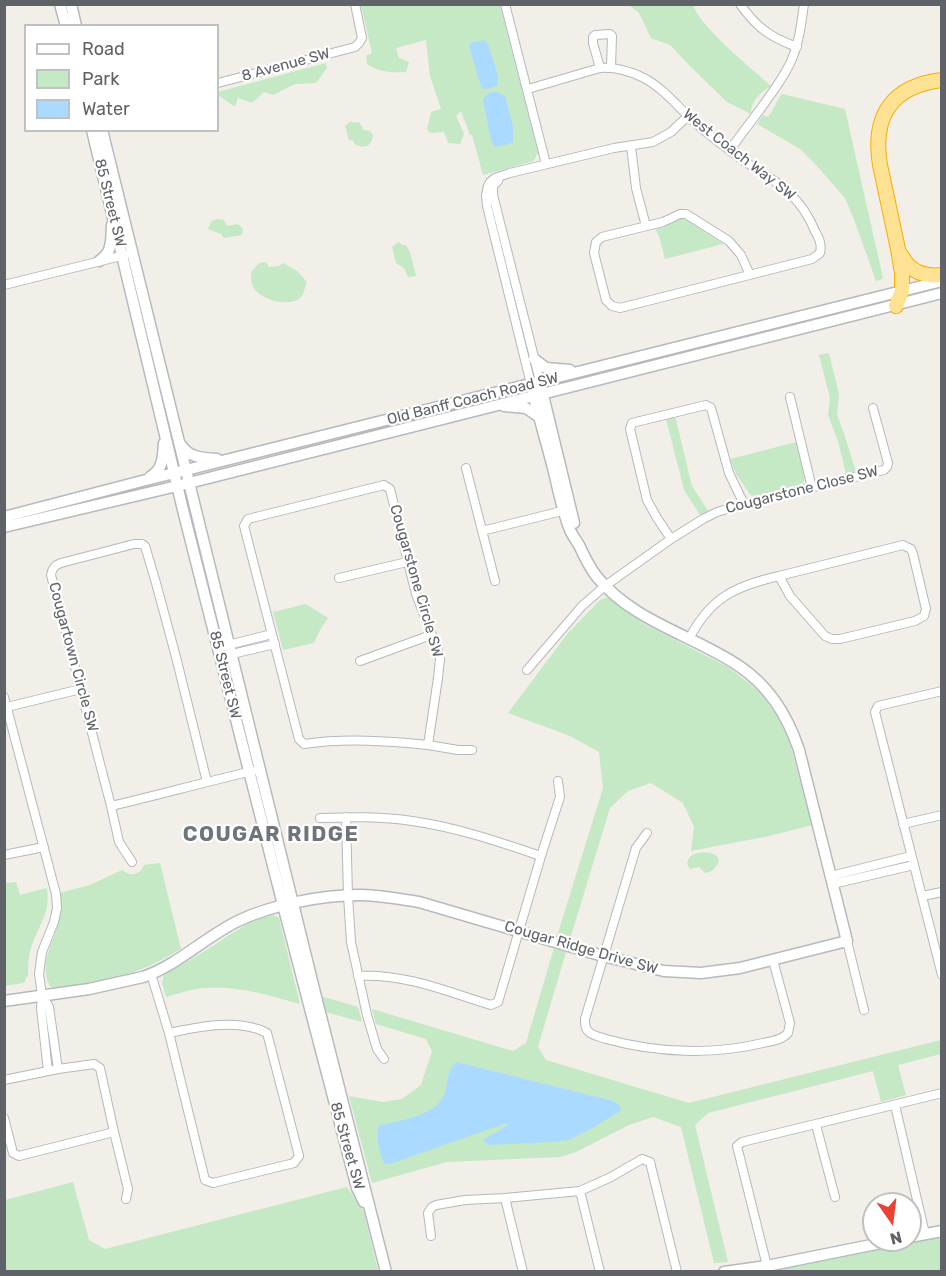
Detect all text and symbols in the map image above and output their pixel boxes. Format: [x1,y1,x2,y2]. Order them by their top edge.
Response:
legend [24,24,219,132]
text: Road [82,38,125,60]
street label: 8 Avenue SW [240,45,332,85]
text: Park [82,68,119,90]
text: Water [82,98,130,120]
street label: West Coach Way SW [679,105,799,205]
street label: 85 Street SW [90,157,130,249]
street label: Old Banff Coach Road SW [385,369,561,429]
street label: Cougarstone Close SW [724,462,880,518]
street label: Cougarstone Circle SW [386,502,446,660]
street label: Cougartown Circle SW [44,580,102,734]
street label: 85 Street SW [205,629,245,721]
district label: COUGAR RIDGE [183,822,359,848]
street label: Cougar Ridge Drive SW [502,917,660,979]
street label: 85 Street SW [326,1100,368,1192]
north arrow [862,1192,922,1252]
text: N [888,1227,904,1249]

